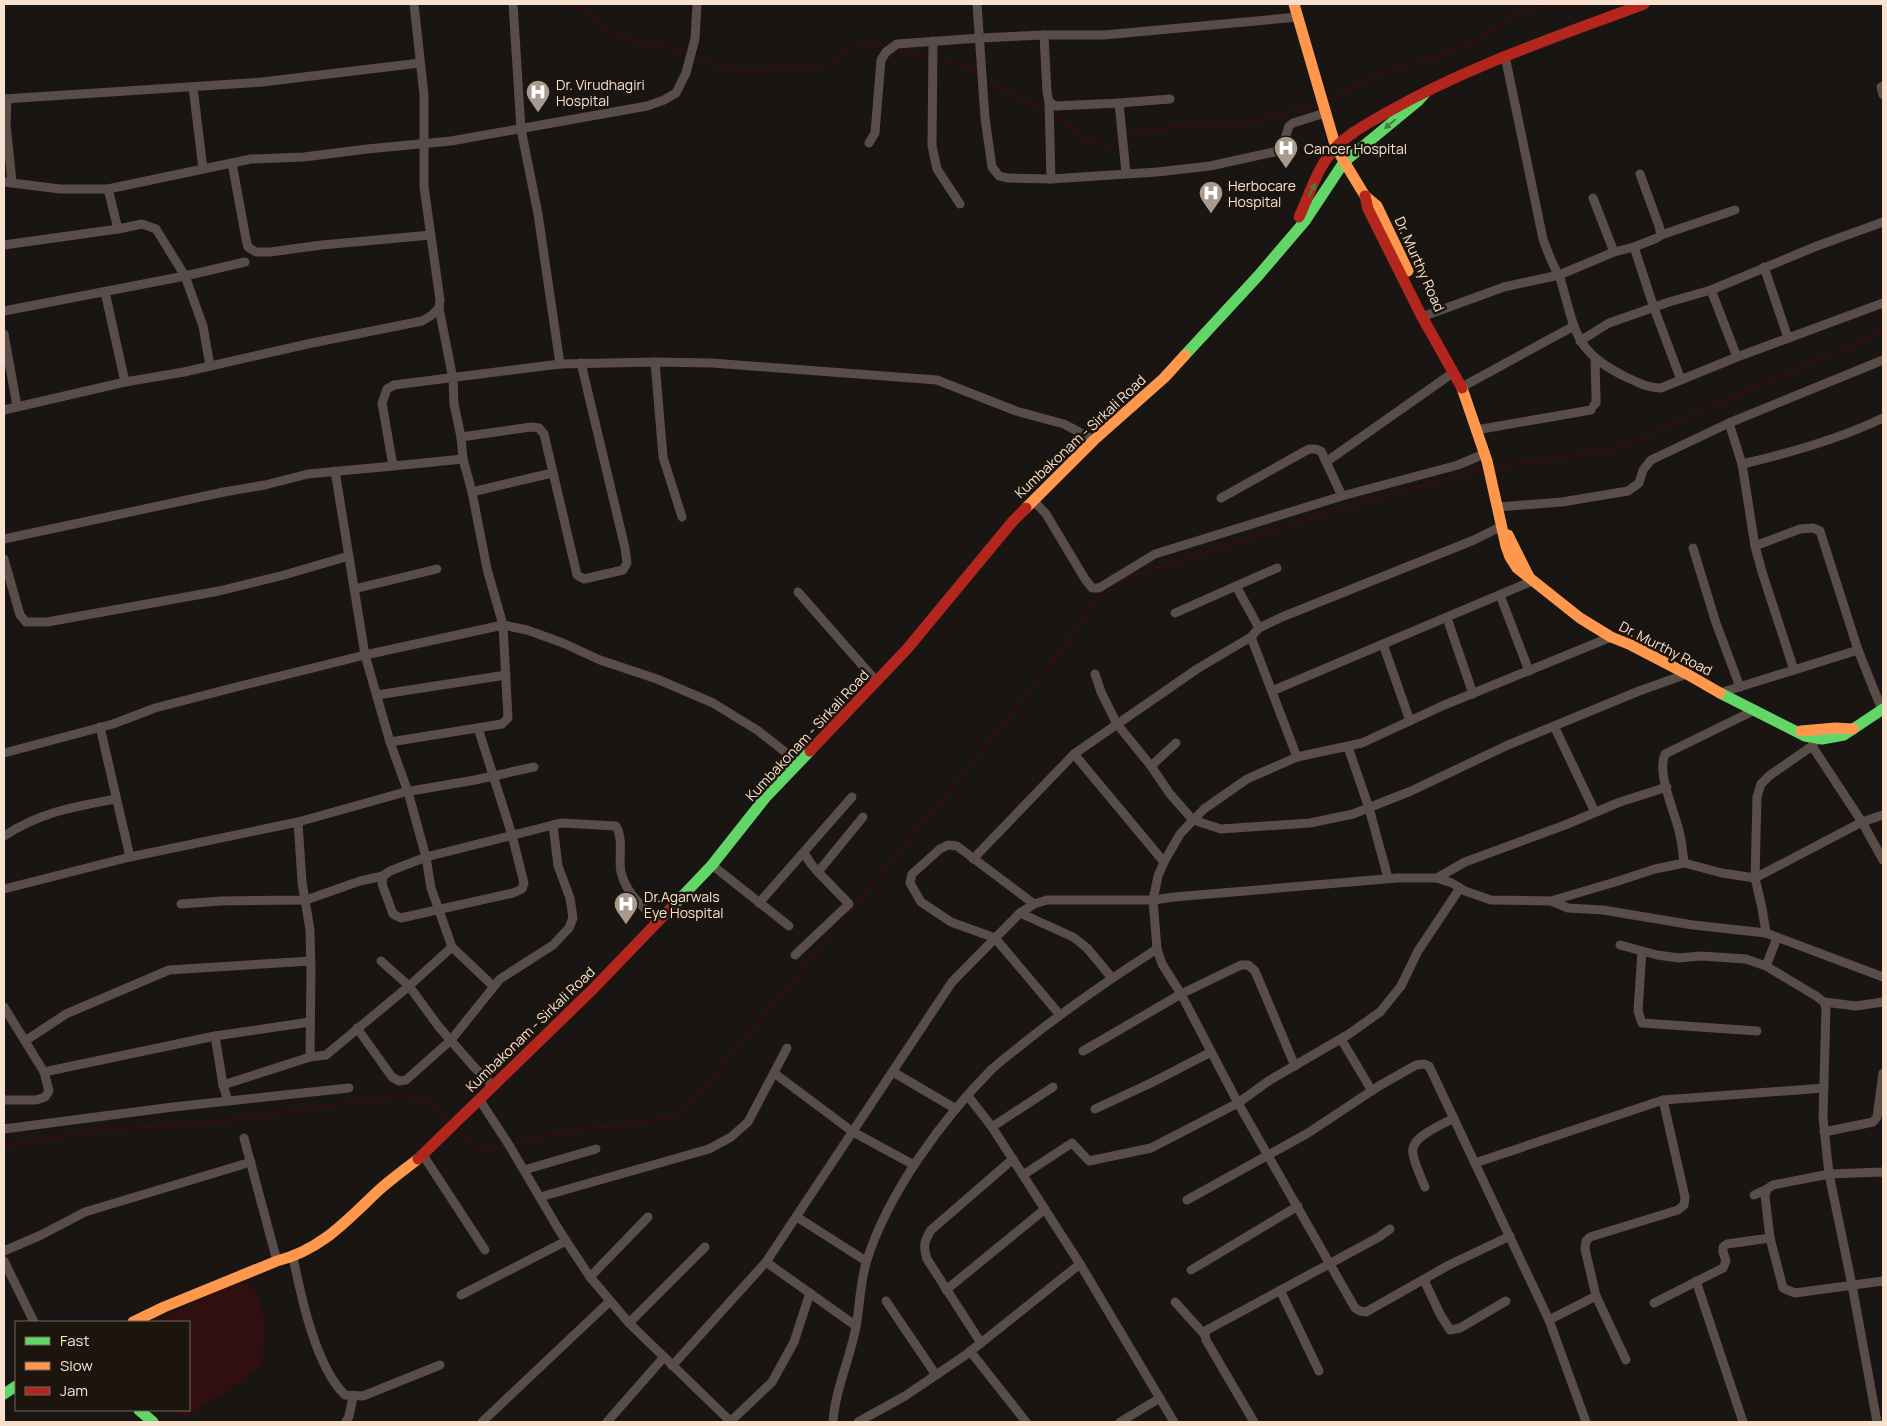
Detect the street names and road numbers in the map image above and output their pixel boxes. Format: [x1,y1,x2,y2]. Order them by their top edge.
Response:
street label: Dr. Murthy Road [1391,213,1449,315]
street label: Kumbakonam - Sirkali Road [1010,370,1150,502]
street label: Dr. Murthy Road [1616,616,1716,680]
street label: Kumbakonam - Sirkali Road [741,665,873,805]
street label: Kumbakonam - Sirkali Road [461,962,599,1096]

